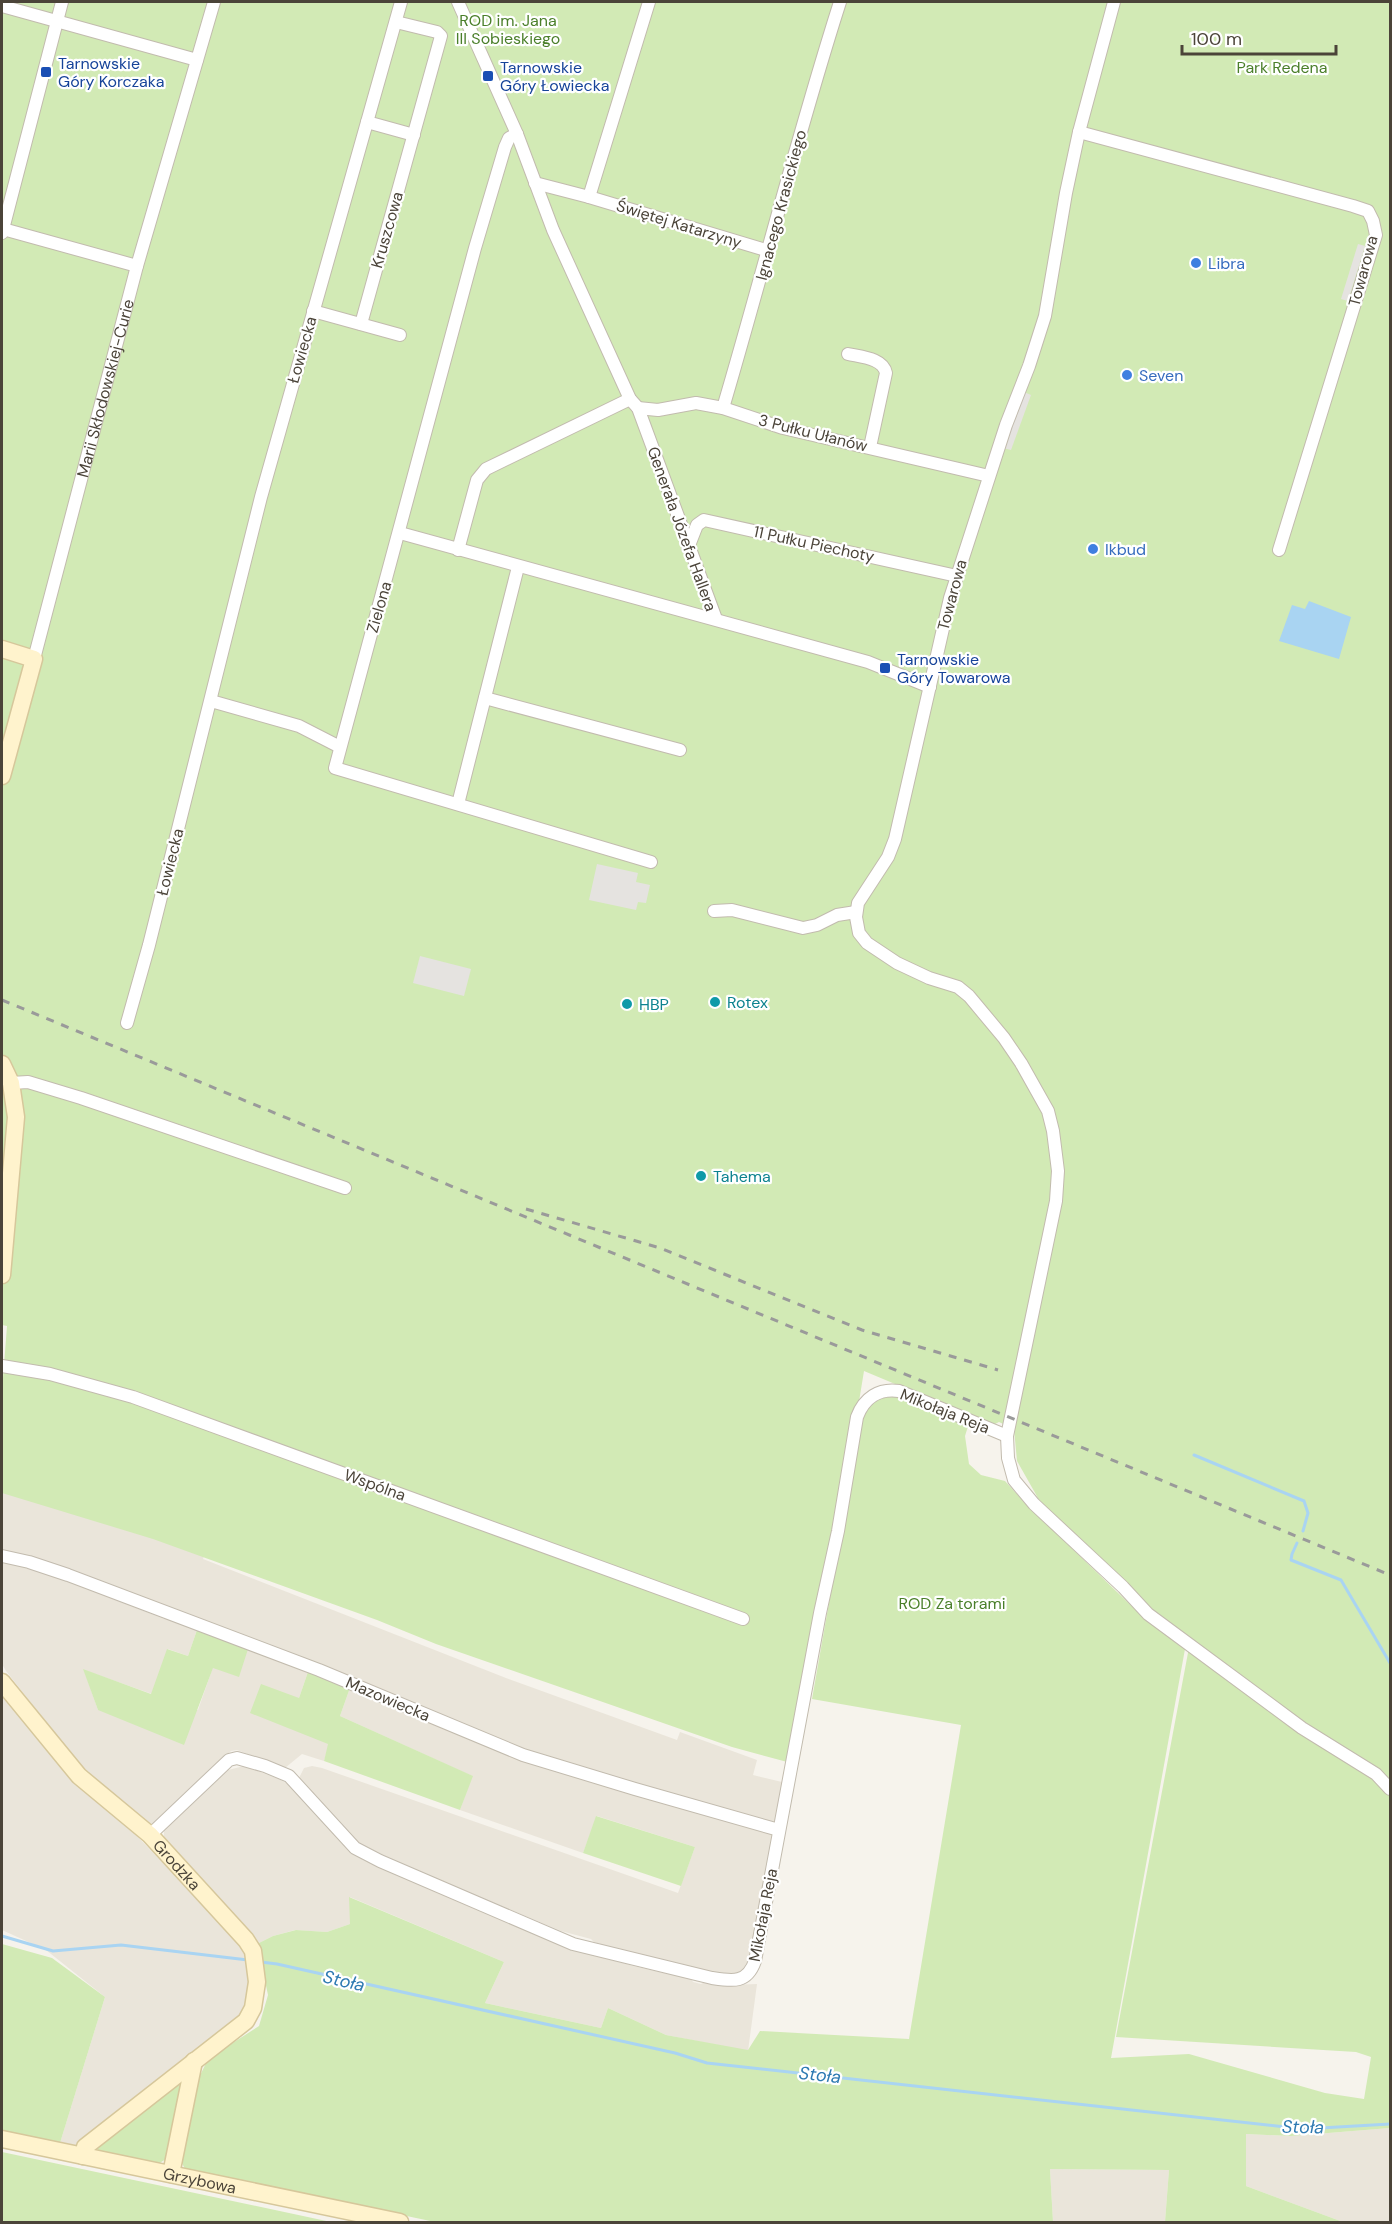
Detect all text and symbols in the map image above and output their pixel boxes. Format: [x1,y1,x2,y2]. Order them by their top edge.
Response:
park label: ROD im. Jana III Sobieskiego [456,10,560,49]
scale bar [1182,18,1336,56]
text: 100 m [1191,27,1242,51]
place label: Tarnowskie Góry Korczaka [58,53,165,92]
place label: Tarnowskie Góry Łowiecka [500,57,609,96]
park label: Park Redena [1237,57,1327,78]
marker: Tarnowskie Góry Korczaka [39,65,53,79]
marker: Tarnowskie Góry Łowiecka [481,69,495,83]
street label: Ignacego Krasickiego [751,127,811,283]
street label: Kruszcowa [366,189,408,271]
street label: Świętej Katarzyny [614,195,744,253]
street label: Towarowa [1343,233,1383,309]
place label: Libra [1208,253,1245,274]
marker: Libra [1189,256,1203,270]
street label: Marii Skłodowskiej-Curie [72,297,138,480]
street label: Łowiecka [282,314,322,386]
place label: Seven [1139,365,1183,386]
marker: Seven [1120,368,1134,382]
street label: 3 Pułku Ułanów [756,409,870,457]
street label: Generała Józefa Hallera [642,444,722,614]
street label: 11 Pułku Piechoty [752,521,876,567]
place label: Ikbud [1105,539,1146,560]
marker: Ikbud [1086,542,1100,556]
street label: Towarowa [932,557,972,633]
street label: Zielona [362,579,396,635]
place label: Tarnowskie Góry Towarowa [897,649,1010,688]
marker: Tarnowskie Góry Towarowa [878,661,892,675]
street label: Łowiecka [152,826,188,898]
place label: Rotex [727,992,768,1013]
place label: HBP [639,994,669,1015]
marker: Rotex [708,995,722,1009]
marker: HBP [620,997,634,1011]
place label: Tahema [713,1166,771,1187]
marker: Tahema [694,1169,708,1183]
street label: Mikołaja Reja [897,1384,993,1438]
street label: Wspólna [341,1464,409,1506]
park label: ROD Za torami [898,1593,1006,1614]
street label: Mazowiecka [343,1672,433,1726]
street label: Grodzka [149,1835,206,1894]
street label: Mikołaja Reja [744,1867,782,1963]
water label: Stoła [321,1965,367,1997]
water label: Stoła [798,2061,842,2089]
water label: Stoła [1282,2115,1324,2139]
street label: Grzybowa [161,2162,238,2198]

